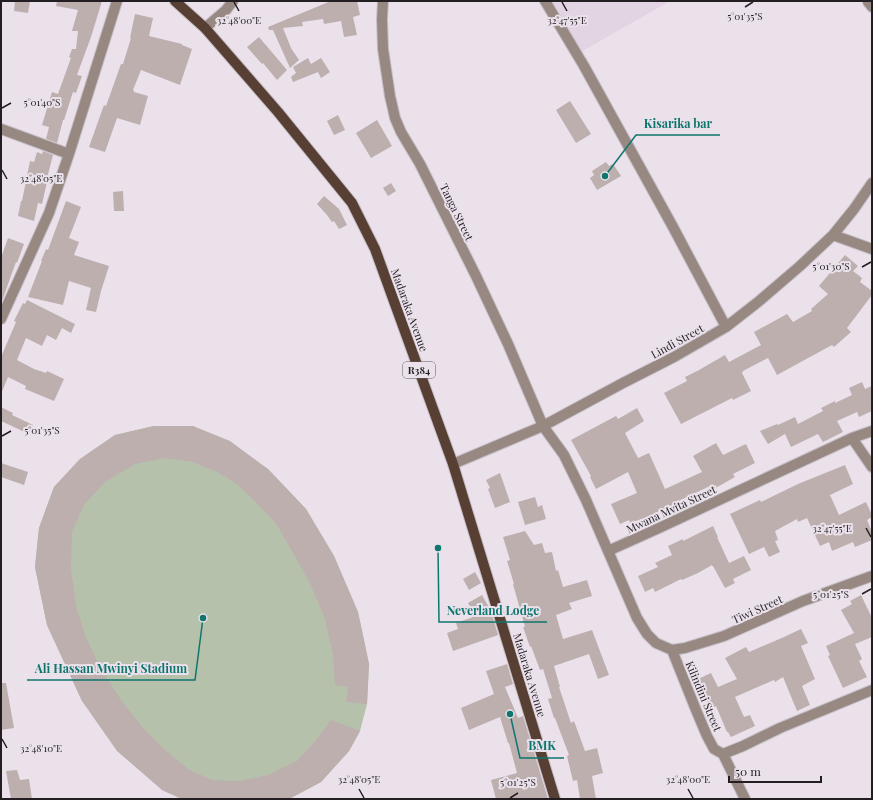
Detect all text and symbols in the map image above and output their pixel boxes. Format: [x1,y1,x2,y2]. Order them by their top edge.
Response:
text: 5°01'35"S [727,9,763,23]
text: 32°48'00"E [217,13,261,27]
text: 32°47'55"E [547,13,587,27]
text: 5°01'40"S [24,95,60,109]
callout: Kisarika bar [636,111,720,135]
text: Kisarika bar [644,115,713,131]
text: 32°48'05"E [20,171,62,185]
street label: Tanga Street [437,181,477,243]
text: 5°01'30"S [812,259,850,273]
street label: Madaraka Avenue [388,266,432,354]
street label: Lindi Street [648,320,706,362]
road number: R384 [403,362,435,378]
text: 5°01'35"S [24,423,60,437]
street label: Mwana Mvita Street [624,482,718,536]
text: 32°47'55"E [812,521,852,535]
text: 5°01'25"S [813,587,849,601]
street label: Tiwi Street [729,591,785,627]
callout: Neverland Lodge [439,598,547,622]
text: Neverland Lodge [447,602,539,618]
street label: Madaraka Avenue [510,631,550,719]
callout: Ali Hassan Mwinyi Stadium [27,656,195,680]
street label: Kilindini Street [682,659,726,734]
text: Ali Hassan Mwinyi Stadium [34,660,187,676]
callout: BMK [520,734,564,758]
text: BMK [528,737,556,753]
text: 32°48'10"E [20,741,62,755]
scale bar [729,758,821,784]
text: 50 m [735,763,761,779]
text: 32°48'05"E [338,772,380,786]
text: 32°48'00"E [666,772,710,786]
text: 5°01'25"S [500,775,536,789]

